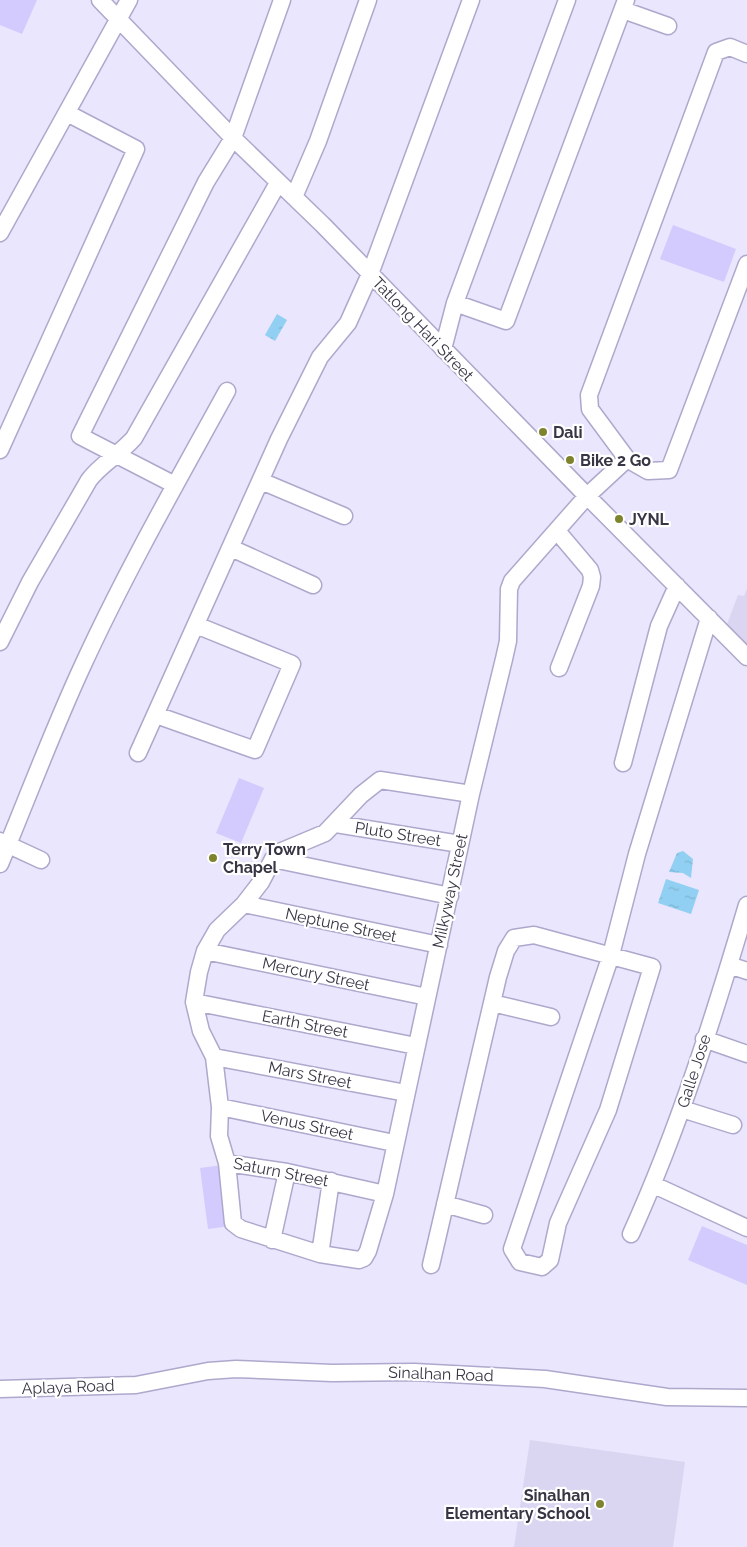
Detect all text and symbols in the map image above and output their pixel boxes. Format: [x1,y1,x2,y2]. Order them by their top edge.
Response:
street label: Tatlong Hari Street [368,273,478,385]
place label: Dali [553,423,583,442]
marker: Dali [537,426,549,438]
place label: Bike 2 Go [580,451,651,470]
marker: Bike 2 Go [564,454,576,466]
place label: JYNL [629,510,670,529]
marker: JYNL [613,513,625,525]
street label: Pluto Street [354,818,443,850]
street label: Milkyway Street [429,831,472,950]
place label: Terry Town Chapel [223,840,306,877]
marker: Terry Town Chapel [207,852,219,864]
street label: Neptune Street [284,904,399,946]
street label: Mercury Street [261,953,372,995]
street label: Earth Street [260,1006,350,1042]
street label: Galle Jose [673,1032,715,1110]
street label: Mars Street [267,1058,354,1093]
street label: Venus Street [259,1106,356,1144]
street label: Saturn Street [232,1153,331,1191]
street label: Sinalhan Road [388,1363,494,1385]
street label: Aplaya Road [21,1376,115,1398]
place label: Sinalhan Elementary School [445,1486,591,1523]
marker: Sinalhan Elementary School [594,1498,606,1510]

